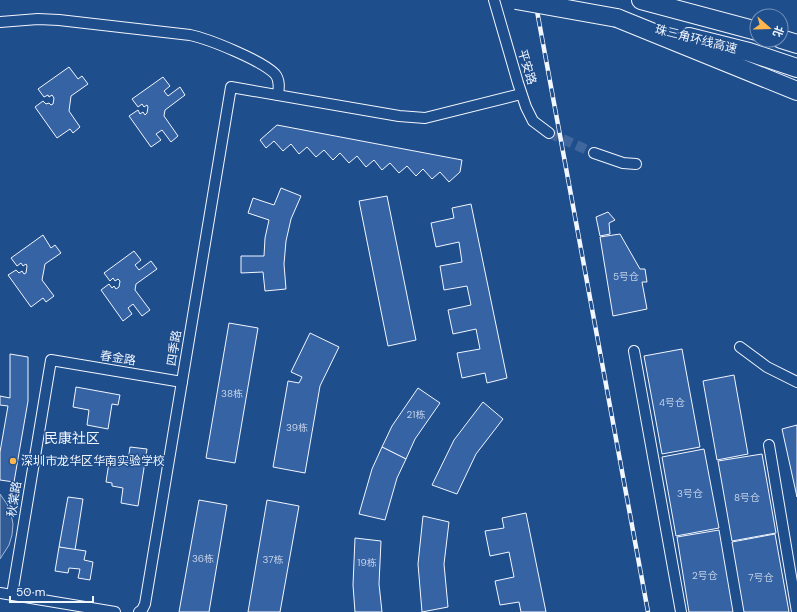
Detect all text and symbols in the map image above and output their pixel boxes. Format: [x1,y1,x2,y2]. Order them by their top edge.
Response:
north arrow [749,8,789,48]
street label: 珠三角环线高速 [653,21,739,57]
text: 北 [770,24,787,39]
street label: 平安路 [514,47,540,87]
house number: 5号仓 [613,270,639,283]
street label: 四季路 [163,329,185,367]
street label: 春金路 [99,347,137,369]
house number: 38栋 [221,387,243,400]
house number: 4号仓 [659,396,685,409]
house number: 21栋 [407,408,425,421]
house number: 39栋 [286,421,308,434]
district label: 民康社区 [44,429,100,447]
place label: 深圳市龙华区华南实验学校 [21,453,165,469]
marker: 深圳市龙华区华南实验学校 [8,456,18,466]
street label: 秋棠路 [3,480,25,518]
house number: 3号仓 [677,487,703,500]
house number: 8号仓 [734,491,760,504]
house number: 36栋 [192,552,214,565]
house number: 37栋 [262,553,284,566]
house number: 19栋 [357,556,377,569]
house number: 2号仓 [692,569,718,582]
house number: 7号仓 [748,571,774,584]
scale bar [10,578,93,604]
text: 50 m [16,584,45,600]

